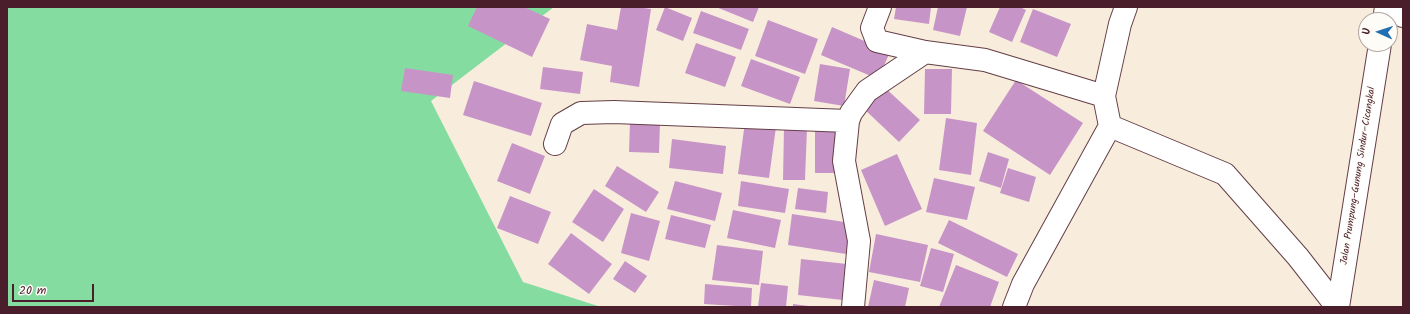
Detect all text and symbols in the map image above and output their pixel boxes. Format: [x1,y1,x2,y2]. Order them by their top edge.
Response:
north arrow [1358,12,1398,52]
text: U [1358,28,1376,35]
street label: Jalan Prumpung–Gunung Sindur–Cicangkal [1339,86,1379,266]
scale bar [14,276,96,302]
text: 20 m [19,281,46,300]

